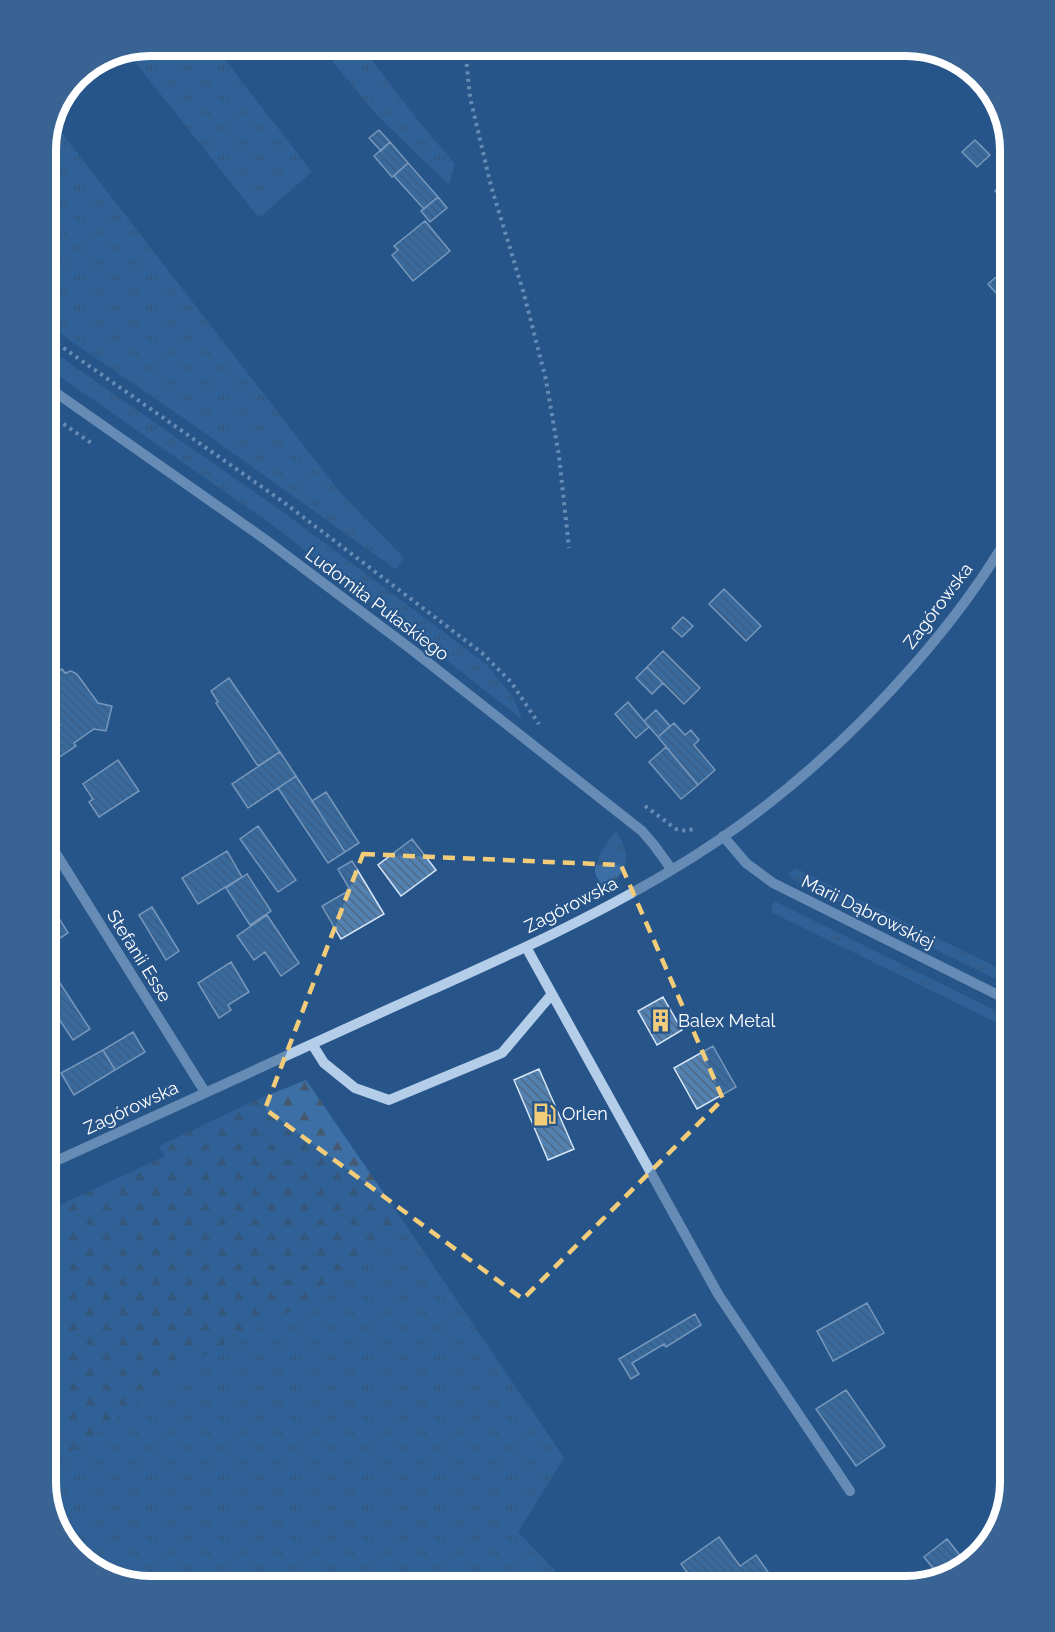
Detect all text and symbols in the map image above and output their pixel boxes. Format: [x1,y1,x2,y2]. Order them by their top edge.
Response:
street label: Ludomiła Pułaskiego [301,543,454,665]
street label: Zagórowska [899,559,977,653]
street label: Marii Dąbrowskiej [798,870,938,953]
street label: Zagórowska [521,872,621,937]
street label: Stefanii Esse [103,906,176,1006]
building icon: Balex Metal [647,1008,673,1034]
place label: Balex Metal [678,1010,776,1031]
street label: Zagórowska [80,1077,181,1139]
fuel station icon: Orlen [531,1101,557,1127]
place label: Orlen [562,1103,608,1124]

